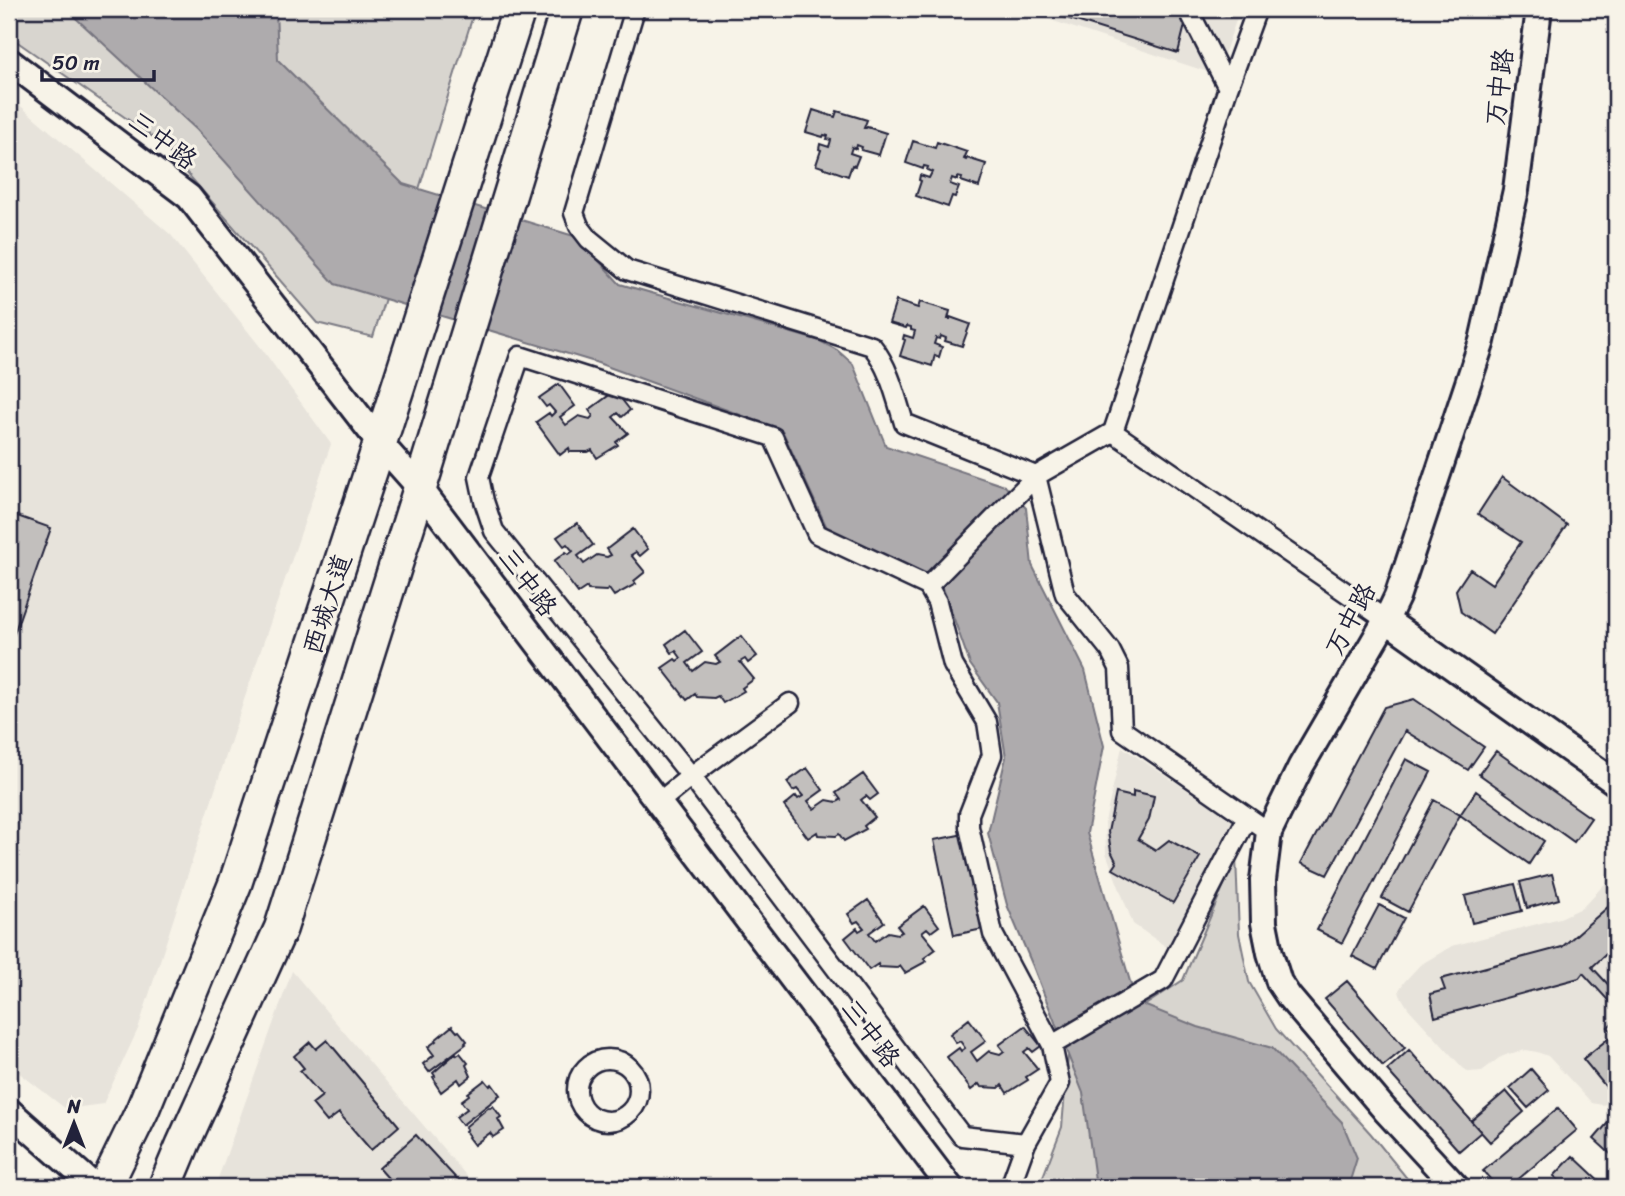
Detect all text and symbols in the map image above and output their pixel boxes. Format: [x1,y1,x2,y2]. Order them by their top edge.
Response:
scale bar [42,38,154,82]
text: 50 m [52,44,100,82]
street label: 万中路 [1471,45,1527,129]
street label: 三中路 [118,98,208,182]
street label: 三中路 [486,537,570,627]
street label: 西城大道 [289,547,365,661]
street label: 万中路 [1311,574,1389,664]
street label: 三中路 [829,988,913,1078]
north arrow [38,1088,108,1158]
text: N [66,1090,81,1123]

